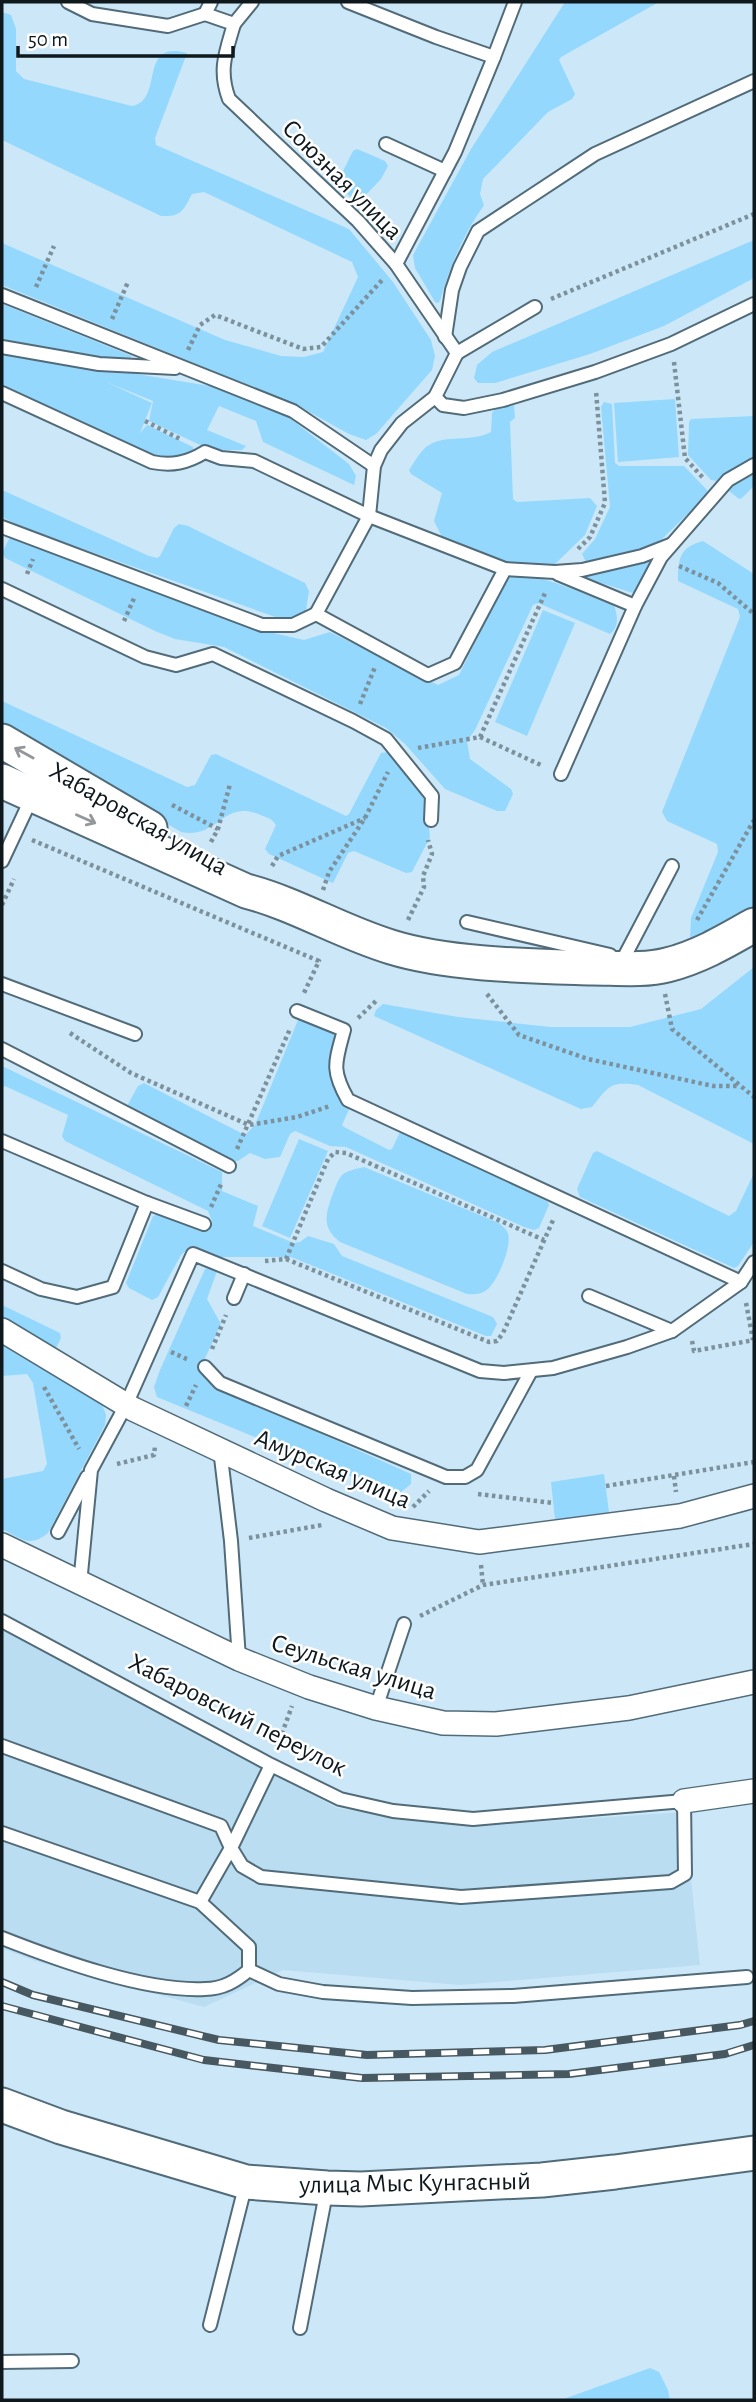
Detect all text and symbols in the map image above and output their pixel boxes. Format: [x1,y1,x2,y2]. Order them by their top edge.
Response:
scale bar [18,14,233,58]
text: 50 m [28,29,68,50]
street label: Союзная улица [277,115,407,245]
one-way arrow [14,746,35,759]
street label: Хабаровская улица [45,757,232,880]
one-way arrow [75,813,96,826]
street label: Амурская улица [251,1424,414,1513]
street label: Сеульская улица [268,1630,439,1704]
street label: Хабаровский переулок [124,1649,351,1781]
street label: улица Мыс Кунгасный [298,2168,531,2198]

